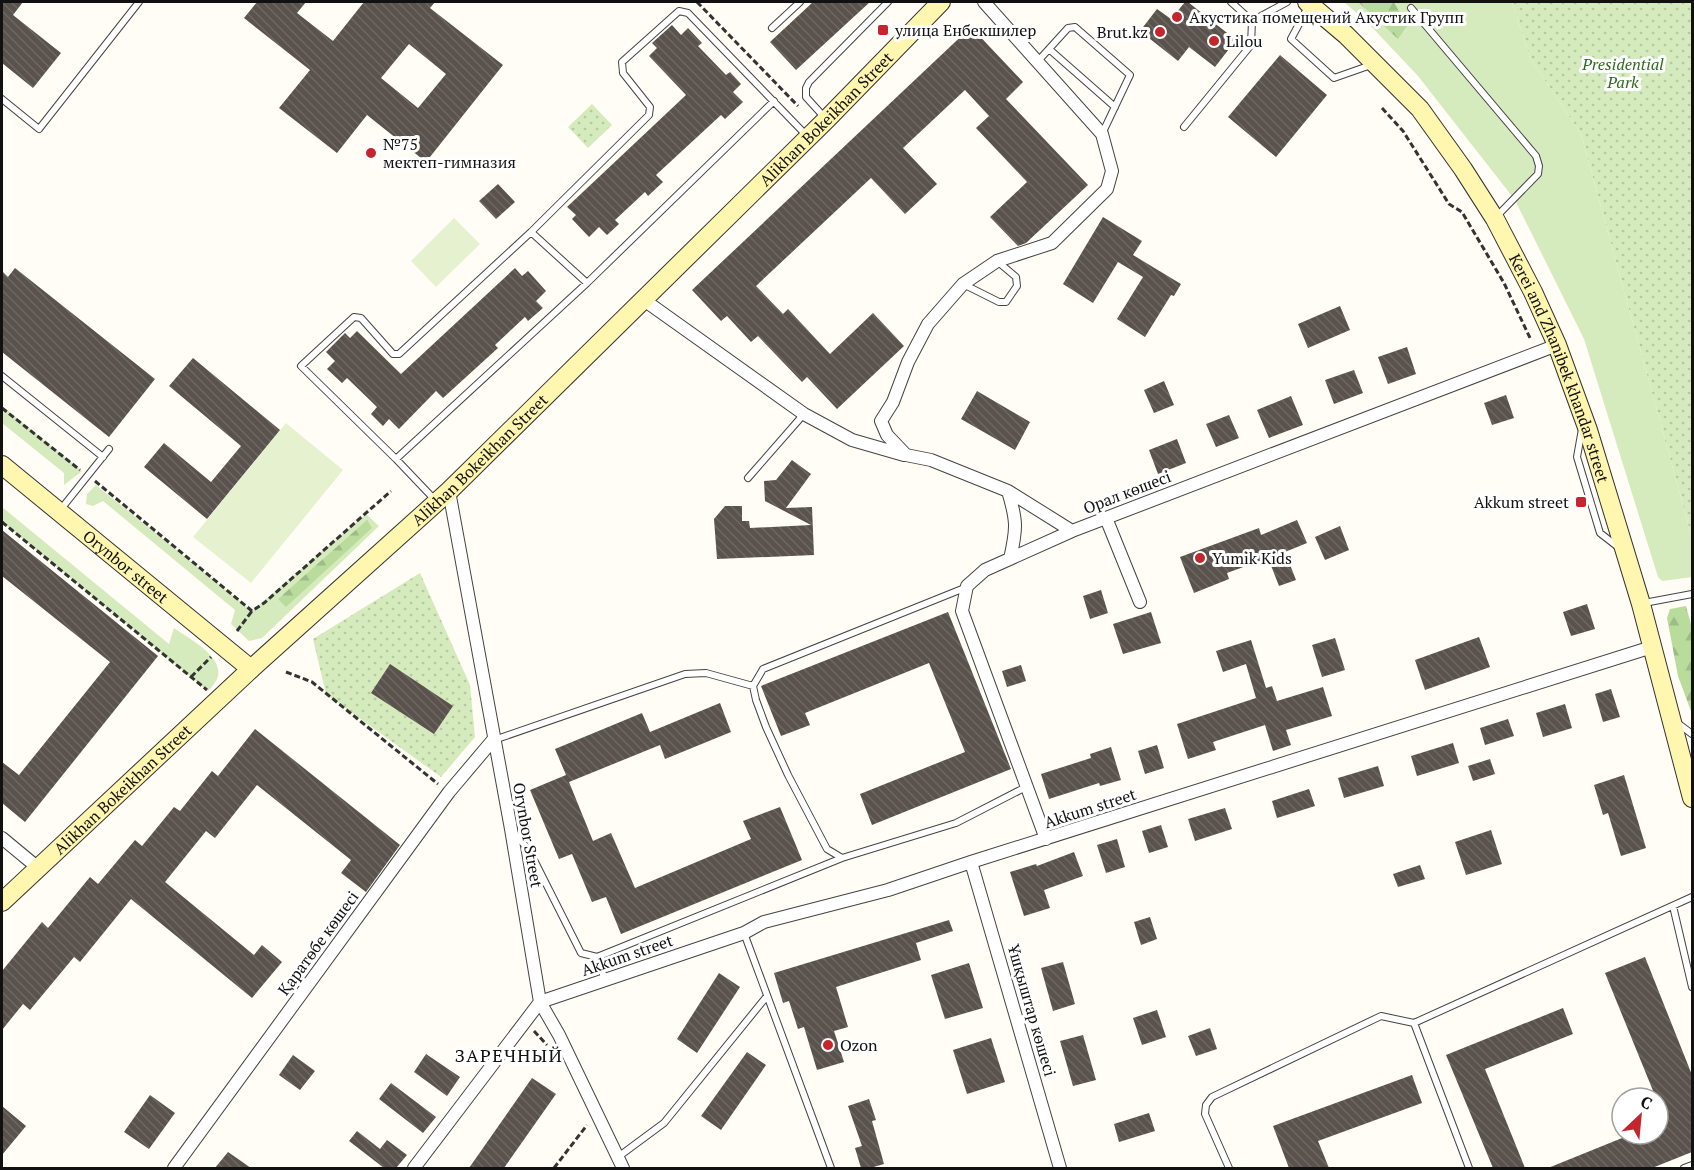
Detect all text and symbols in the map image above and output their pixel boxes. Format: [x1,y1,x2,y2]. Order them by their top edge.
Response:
place label: Акустика помещений Акустик Групп [1189,6,1464,28]
marker: Акустика помещений Акустик Групп [1170,10,1184,24]
place label: улица Енбекшилер [894,19,1036,41]
place label: Brut.kz [1097,21,1148,43]
marker: улица Енбекшилер [876,23,890,37]
marker: Brut.kz [1153,25,1167,39]
place label: Lilou [1226,30,1262,52]
marker: Lilou [1207,34,1221,48]
street label: Alikhan Bokeikhan Street [754,47,898,191]
park label: Presidential Park [1581,53,1664,93]
place label: №75 мектеп-гимназия [383,133,516,173]
marker: №75 мектеп-гимназия [364,146,378,160]
street label: Kerei and Zhanibek khandar street [1504,250,1614,485]
street label: Alikhan Bokeikhan Street [407,389,553,531]
street label: Орал көшесі [1080,465,1174,519]
place label: Akkum street [1474,491,1569,513]
marker: Akkum street [1574,495,1588,509]
street label: Orynbor street [78,525,173,608]
place label: Yumik Kids [1212,547,1292,569]
marker: Yumik Kids [1193,551,1207,565]
street label: Alikhan Bokeikhan Street [49,719,196,859]
street label: Orynbor Street [508,781,548,889]
street label: Akkum street [1041,783,1139,833]
street label: Қаратөбе көшесі [273,886,364,1000]
street label: Akkum street [578,929,676,981]
street label: Ұшқыштар көшесі [1003,941,1061,1079]
place label: Ozon [840,1034,878,1056]
marker: Ozon [821,1038,835,1052]
district label: ЗАРЕЧНЫЙ [455,1043,563,1067]
north arrow [1610,1086,1670,1146]
text: С [1637,1090,1656,1115]

